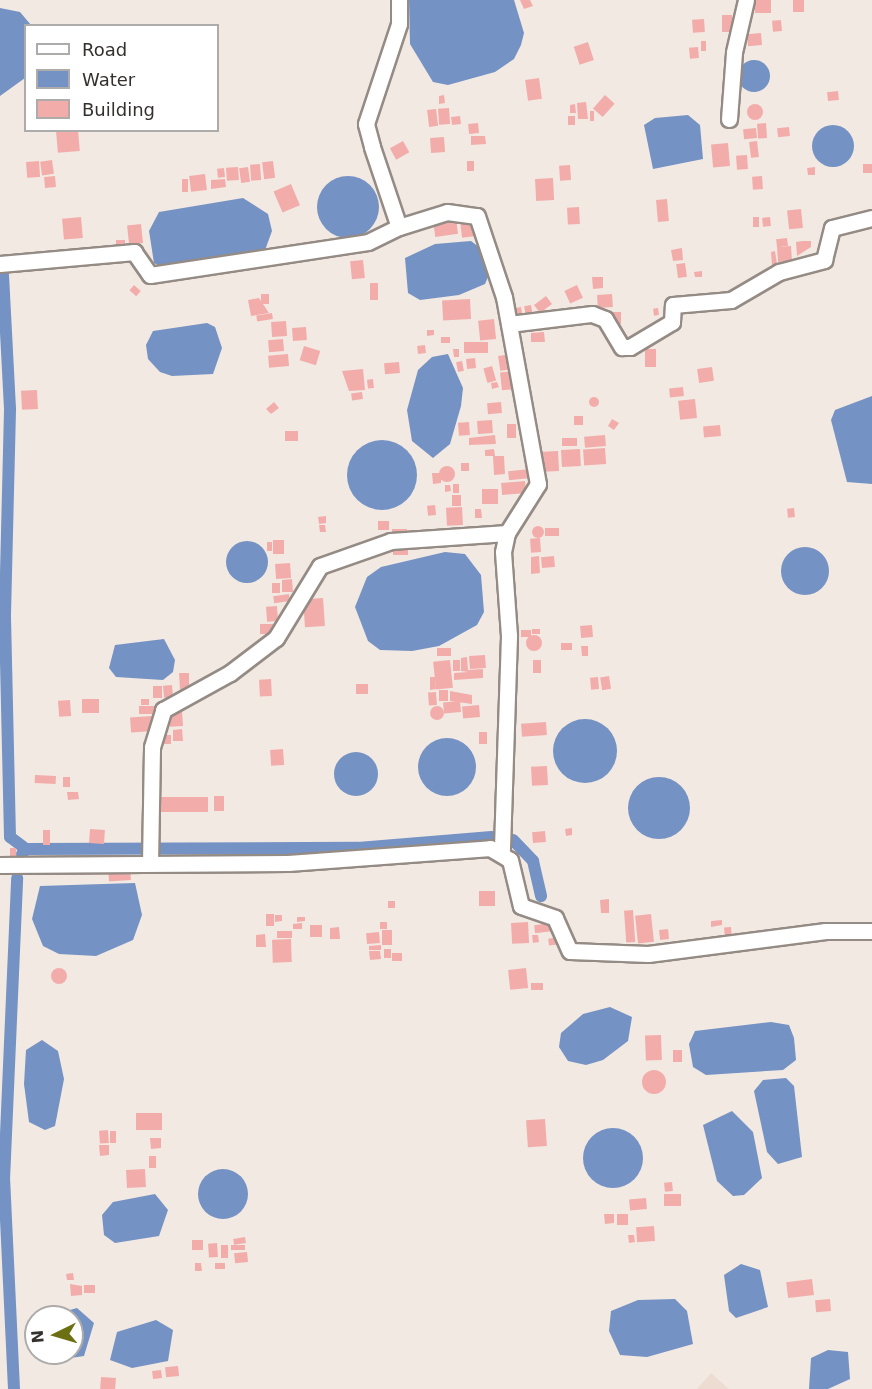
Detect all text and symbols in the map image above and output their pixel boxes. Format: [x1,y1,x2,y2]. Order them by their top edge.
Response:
legend [24,24,219,132]
text: Road [82,39,127,60]
text: Water [82,69,135,90]
text: Building [82,99,155,120]
north arrow [24,1305,84,1365]
text: N [28,1329,48,1344]

